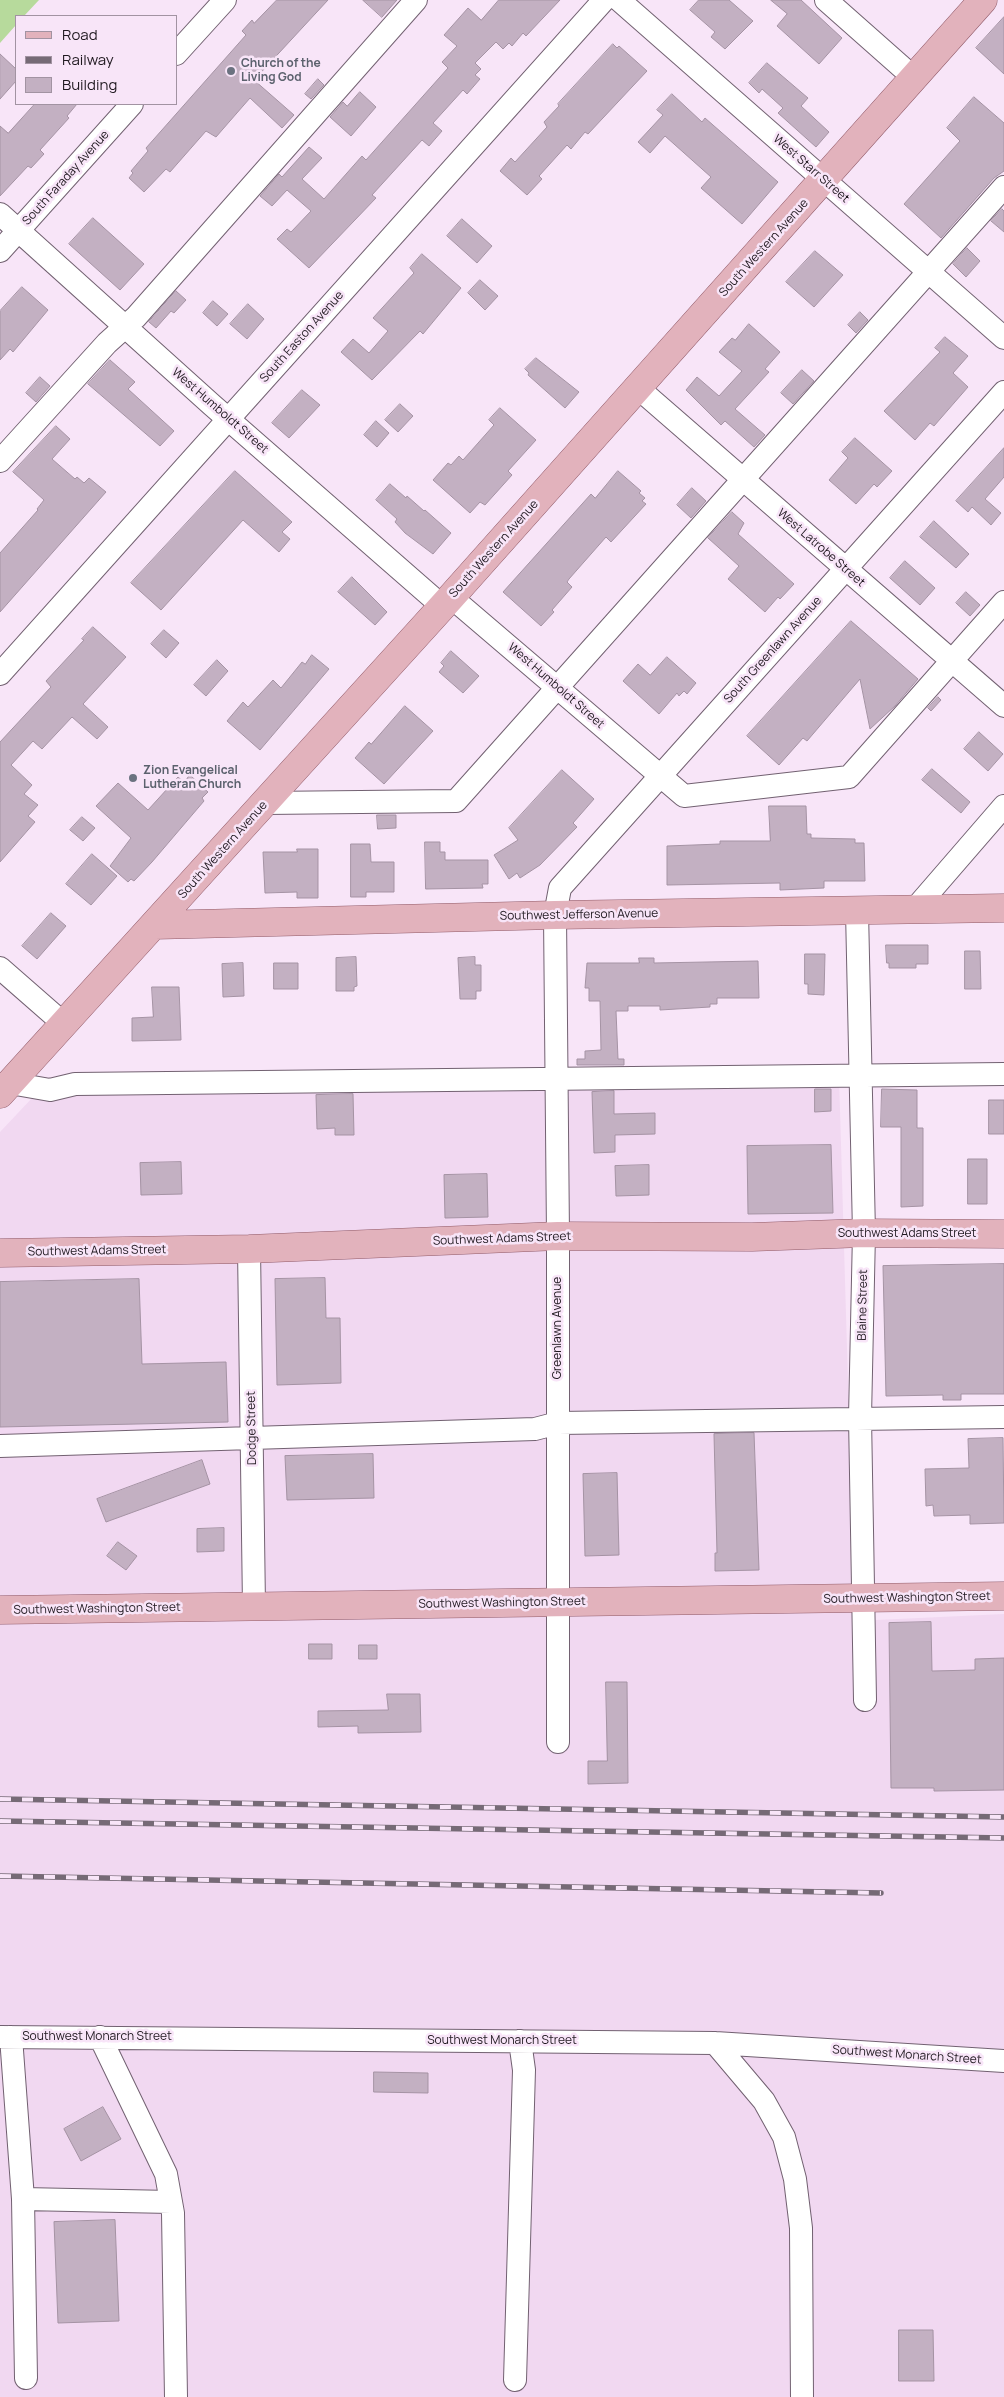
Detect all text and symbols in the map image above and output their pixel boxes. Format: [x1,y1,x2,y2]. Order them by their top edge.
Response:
legend [15,15,178,105]
text: Road [62,24,98,45]
text: Railway [62,49,114,70]
place label: Church of the Living God [241,57,321,85]
marker: Church of the Living God [225,65,237,77]
text: Building [62,74,117,95]
street label: South Faraday Avenue [20,128,112,228]
street label: West Starr Street [770,132,852,206]
street label: South Western Avenue [716,196,812,300]
street label: South Easton Avenue [257,288,347,386]
street label: West Humboldt Street [169,365,271,457]
street label: South Western Avenue [446,497,542,601]
street label: West Latrobe Street [774,506,868,590]
street label: South Greenlawn Avenue [721,594,825,706]
street label: West Humboldt Street [505,640,607,732]
place label: Zion Evangelical Lutheran Church [143,764,241,792]
marker: Zion Evangelical Lutheran Church [127,772,139,784]
street label: South Western Avenue [175,798,271,902]
street label: Southwest Jefferson Avenue [500,906,658,924]
street label: Southwest Adams Street [838,1227,976,1241]
street label: Southwest Adams Street [433,1229,571,1249]
street label: Southwest Adams Street [28,1243,166,1259]
street label: Blaine Street [855,1269,871,1341]
street label: Greenlawn Avenue [551,1277,565,1379]
street label: Dodge Street [244,1391,260,1465]
street label: Southwest Washington Street [823,1589,991,1607]
street label: Southwest Washington Street [418,1594,586,1612]
street label: Southwest Washington Street [13,1600,181,1618]
street label: Southwest Monarch Street [22,2030,172,2044]
street label: Southwest Monarch Street [427,2034,577,2048]
street label: Southwest Monarch Street [832,2043,982,2067]

